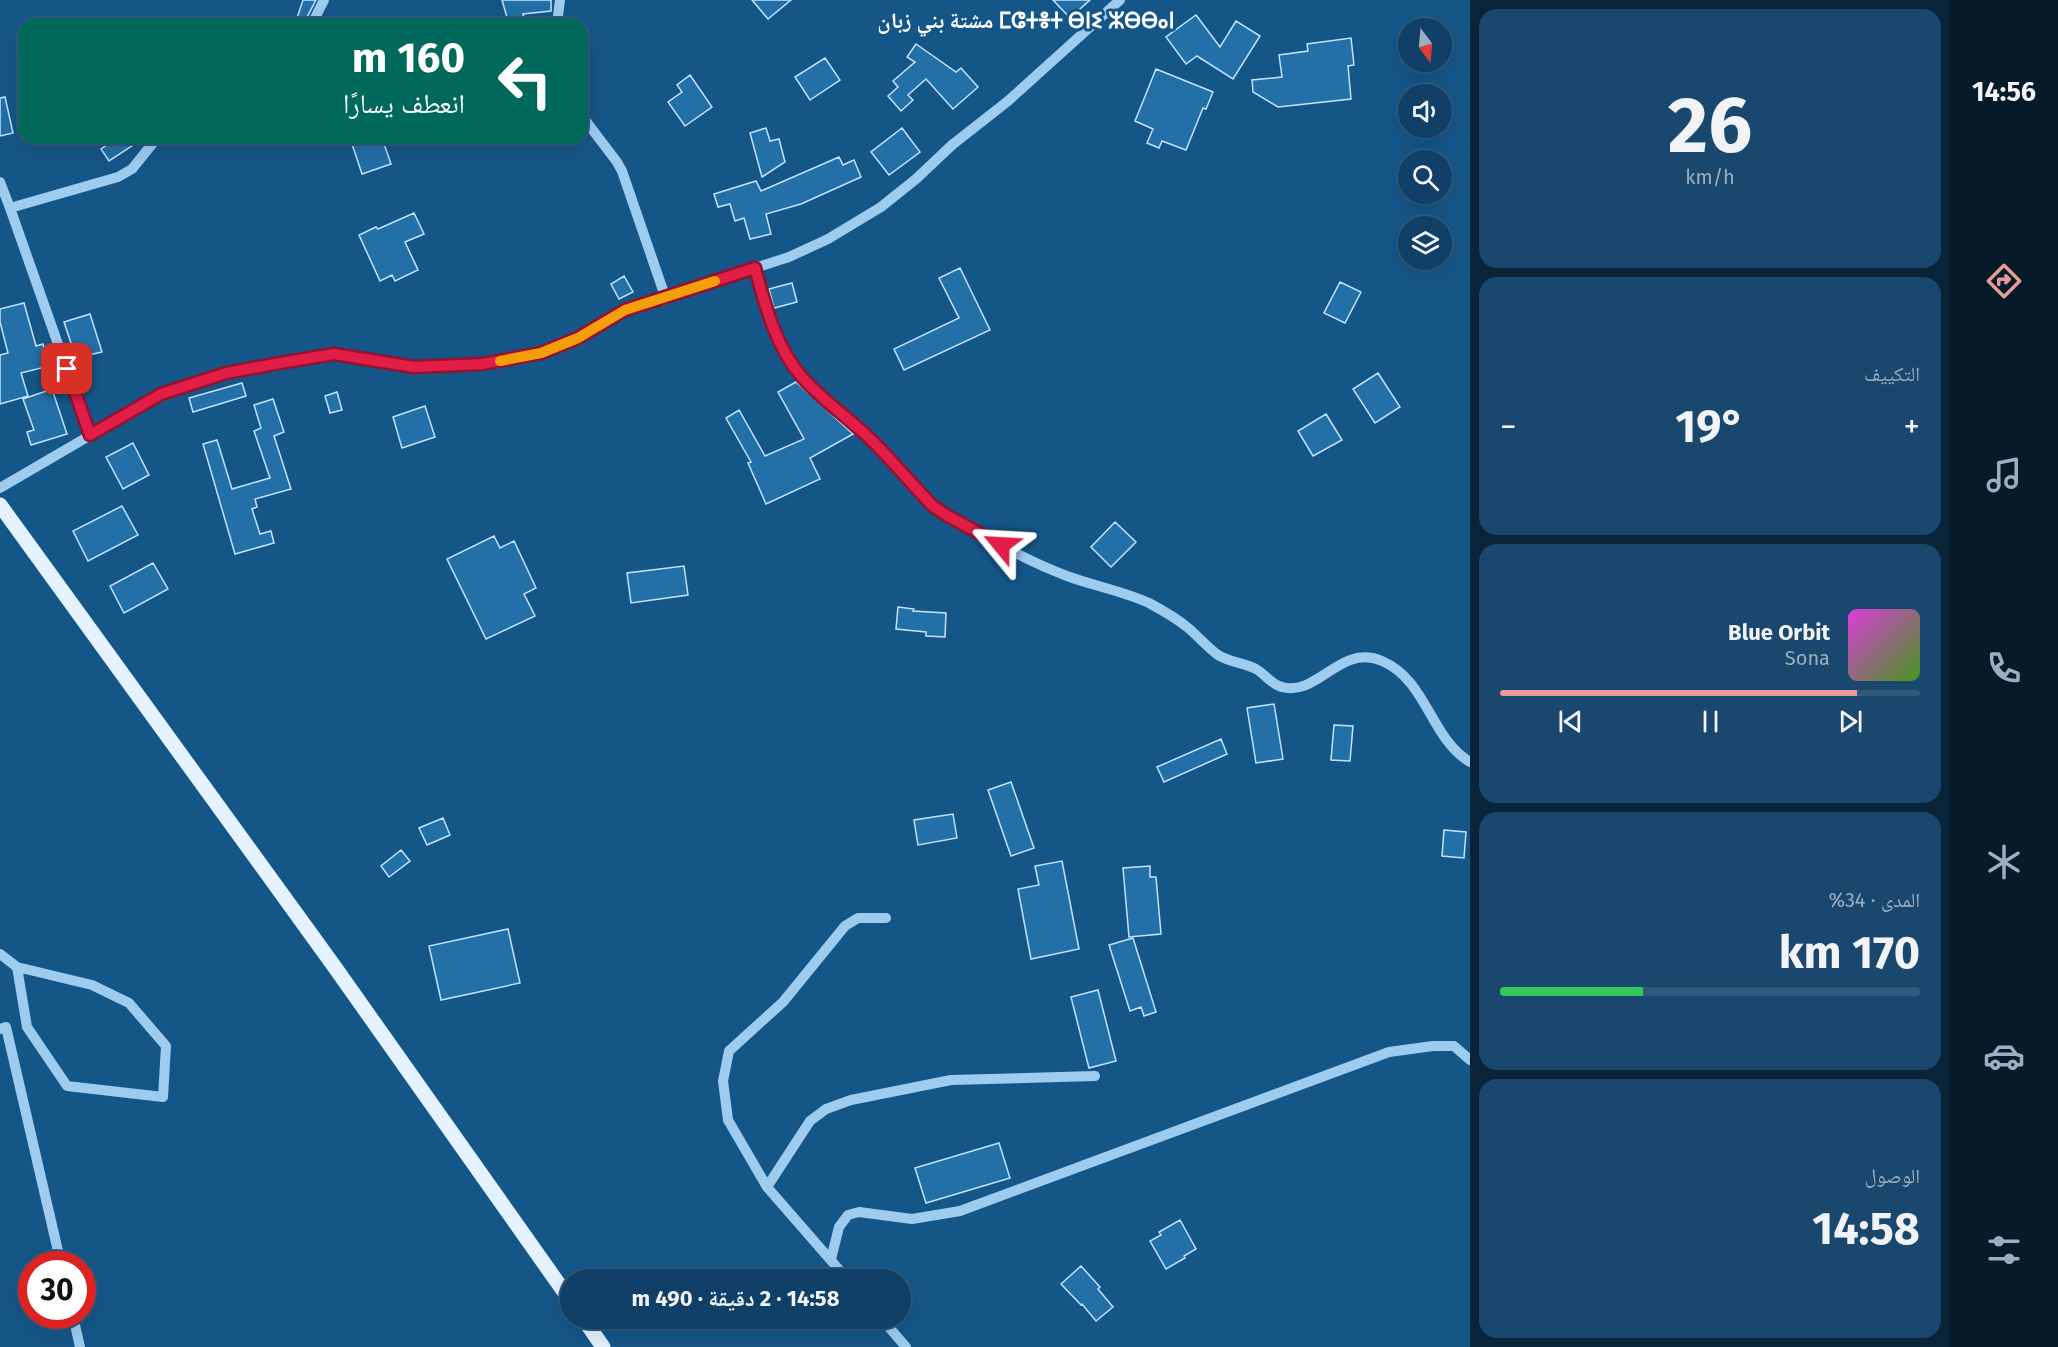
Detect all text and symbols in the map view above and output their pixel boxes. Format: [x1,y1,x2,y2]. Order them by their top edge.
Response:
district label: مشتة بني زبان ⵎⵛⵜⴻⵜ ⴱⵏⵉ ⵣⴱⴱⴰⵏ [877,7,1175,37]
north arrow [1398,18,1452,72]
map controls [1398,18,1452,270]
text: 160 m [352,33,465,83]
icon: left [486,42,564,120]
text: 14:56 [1972,76,2036,108]
text: 26 [1668,79,1752,173]
button: sound [1398,84,1452,138]
text: انعطف يسارًا [343,88,465,120]
button: search [1398,150,1452,204]
text: km/h [1685,165,1735,189]
button: layers [1398,216,1452,270]
icon: directions [1983,260,2025,302]
pin [41,343,92,394]
icon: arrive [50,352,83,385]
text: التكييف [1864,362,1920,386]
text: 19° [1675,400,1745,454]
text: − [1500,407,1517,447]
text: + [1904,407,1920,447]
icon: music [1983,454,2025,496]
position arrow [969,513,1033,577]
text: Blue Orbit [1728,619,1830,646]
text: Sona [1785,646,1830,670]
icon: phone [1983,647,2025,689]
icon: previous [1554,705,1587,738]
icon: pause [1694,705,1727,738]
icon: next [1834,705,1867,738]
icon: climate [1983,841,2025,883]
text: المدى · 34% [1828,888,1920,912]
text: 170 km [1779,926,1920,980]
icon: car [1983,1035,2025,1077]
text: الوصول [1865,1164,1920,1188]
text: 14:58 [1812,1202,1920,1256]
icon: filters [1983,1229,2025,1271]
speed limit sign: 30 [18,1251,96,1329]
text: 14:58 · 2 دقيقة · 490 m [632,1285,839,1312]

